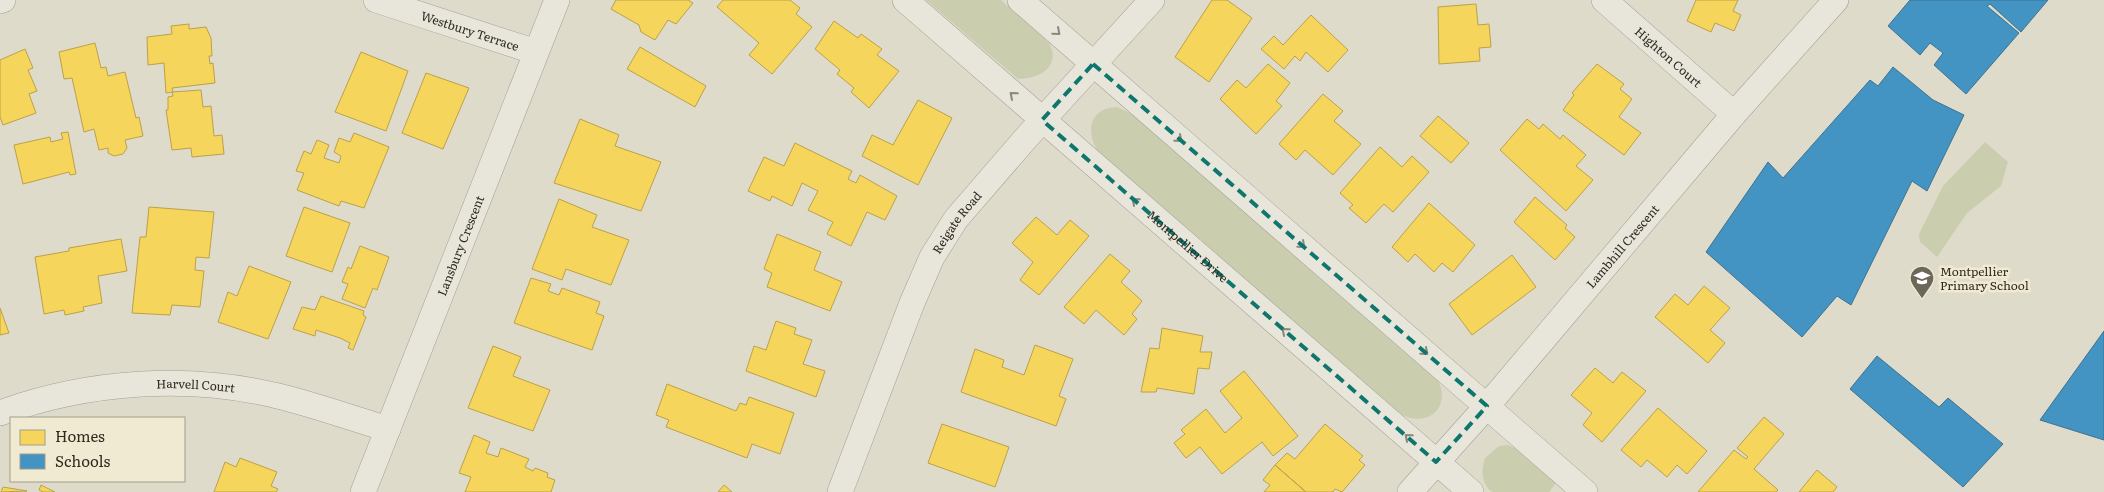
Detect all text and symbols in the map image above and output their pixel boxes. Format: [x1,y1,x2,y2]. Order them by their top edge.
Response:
street label: Westbury Terrace [419,6,522,55]
street label: Highton Court [1631,22,1706,91]
one-way arrow [1051,26,1060,35]
one-way arrow [1009,91,1018,100]
one-way arrow [1174,133,1183,142]
street label: Reigate Road [927,186,986,257]
street label: Lansbury Crescent [432,192,488,298]
one-way arrow [1132,198,1141,207]
street label: Lambhill Crescent [1582,200,1663,292]
street label: Montpellier Drive [1144,206,1232,286]
one-way arrow [1296,240,1305,248]
place label: Montpellier Primary School [1940,262,2029,294]
school or university icon: Montpellier Primary School [1909,265,1935,299]
one-way arrow [1281,327,1290,336]
one-way arrow [1419,346,1428,355]
street label: Harvell Court [156,374,236,397]
legend [10,417,185,482]
text: Homes [55,424,105,447]
one-way arrow [1404,434,1413,443]
text: Schools [55,449,111,472]

